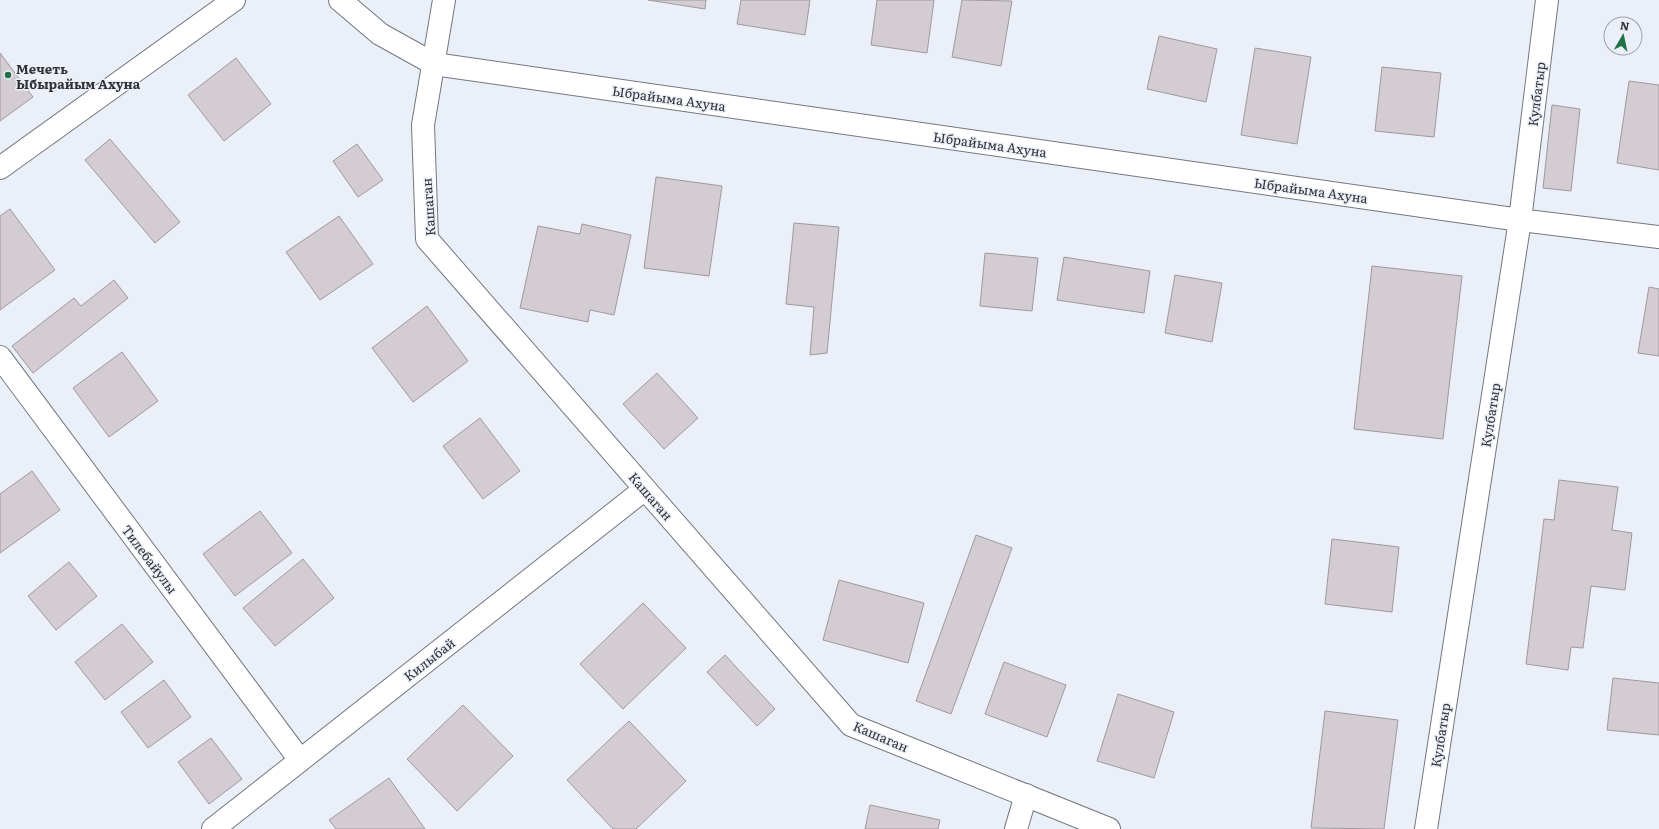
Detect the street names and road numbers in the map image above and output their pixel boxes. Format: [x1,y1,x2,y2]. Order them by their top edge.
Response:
street label: Кулбатыр [1523,61,1549,127]
street label: Ыбрайыма Ахуна [611,81,727,115]
street label: Ыбрайыма Ахуна [932,127,1048,161]
street label: Ыбрайыма Ахуна [1253,173,1369,207]
street label: Кашаган [416,177,440,237]
street label: Кулбатыр [1476,381,1504,449]
street label: Кашаган [625,468,677,524]
street label: Тилебайулы [118,521,182,598]
street label: Килыбай [399,633,459,685]
street label: Кулбатыр [1426,701,1454,769]
street label: Кашаган [850,716,912,756]

